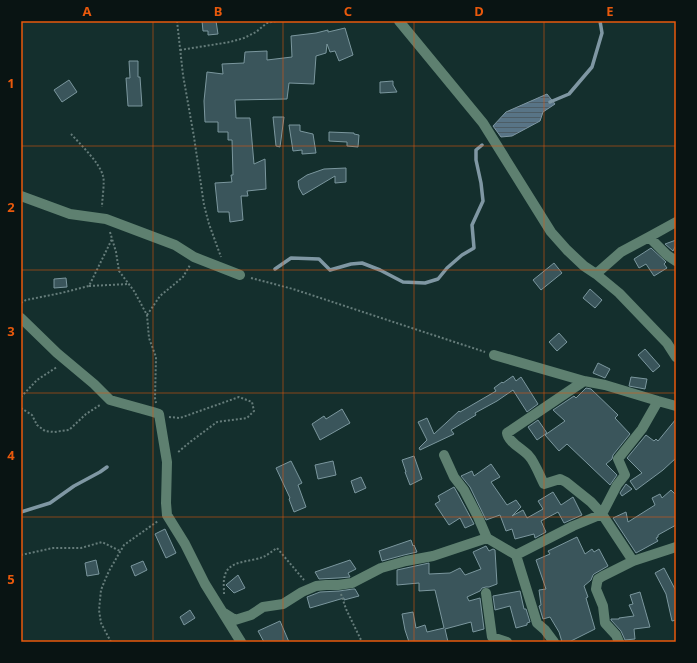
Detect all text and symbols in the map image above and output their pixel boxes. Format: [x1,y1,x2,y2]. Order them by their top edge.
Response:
text: A [83,2,92,20]
text: B [214,2,222,20]
text: C [344,2,352,20]
text: D [474,2,484,20]
text: E [606,2,614,20]
text: 1 [7,74,15,92]
text: 2 [7,198,15,216]
text: 3 [7,322,15,340]
text: 4 [7,446,15,464]
text: 5 [7,570,15,588]

